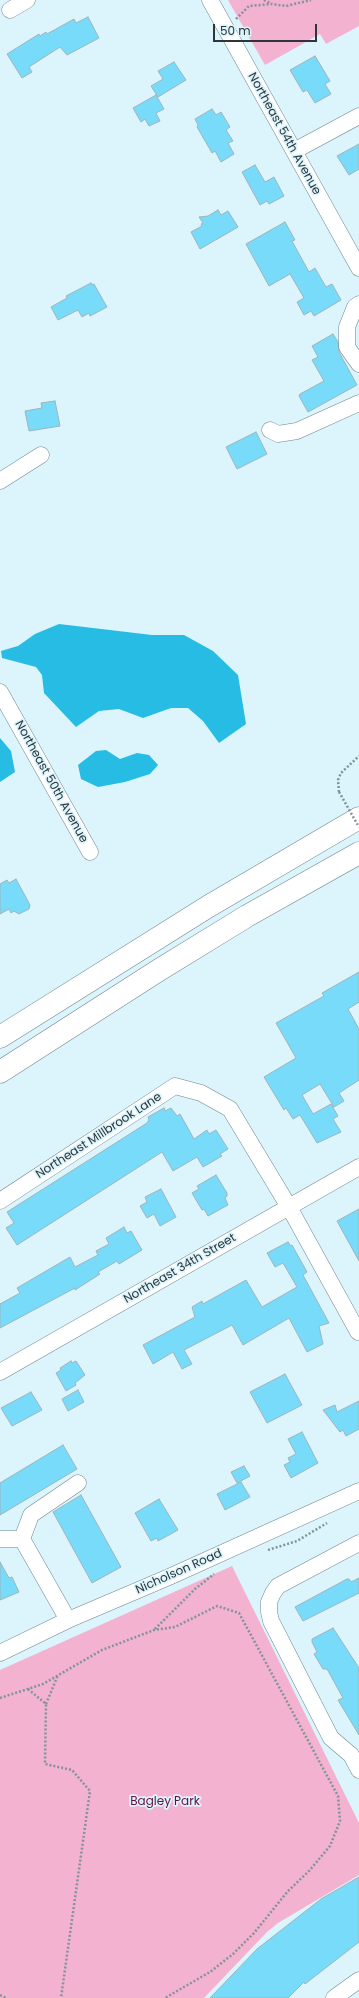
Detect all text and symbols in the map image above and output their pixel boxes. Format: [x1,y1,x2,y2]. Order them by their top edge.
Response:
scale bar [215,16,319,42]
text: 50 m [220,22,251,39]
street label: Northeast 54th Avenue [244,70,324,198]
street label: Northeast 50th Avenue [11,718,91,846]
street label: Northeast Millbrook Lane [33,1090,165,1182]
street label: Northeast 34th Street [121,1231,239,1307]
street label: Nicholson Road [134,1547,224,1597]
park label: Bagley Park [130,1795,200,1809]

